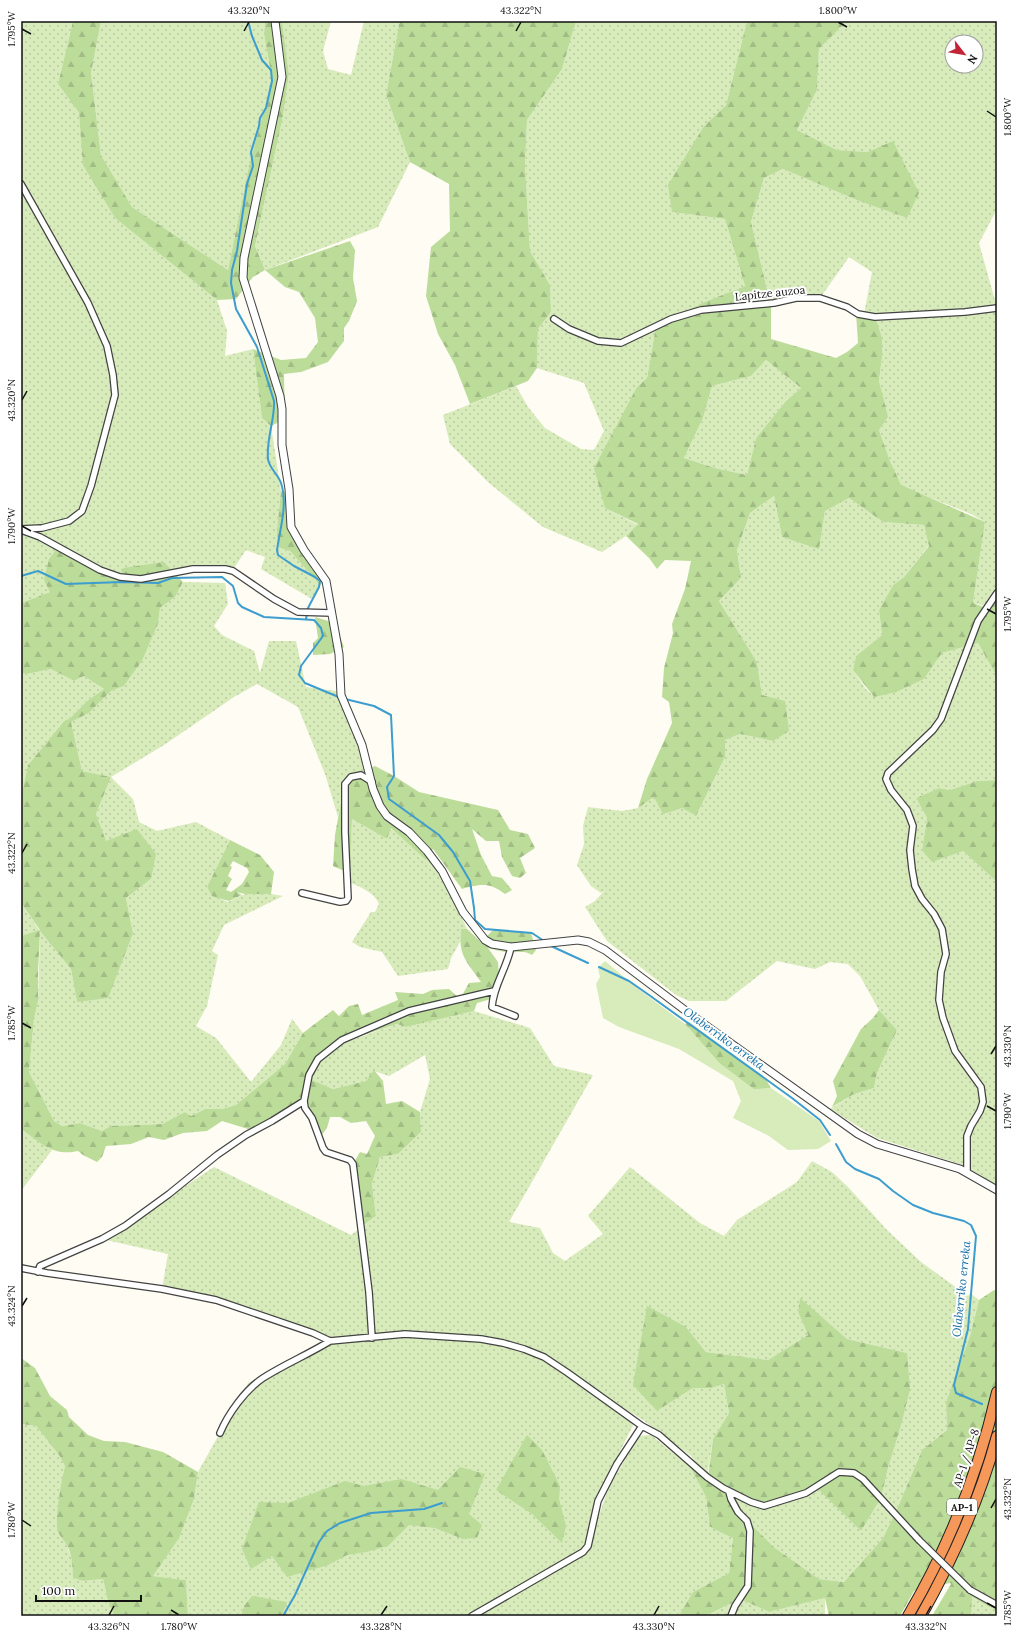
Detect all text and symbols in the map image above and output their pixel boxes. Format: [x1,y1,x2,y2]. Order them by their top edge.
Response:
text: 43.320°N [228,4,271,17]
text: 43.322°N [500,4,542,17]
text: 1.800°W [819,4,858,17]
text: 1.795°W [5,10,18,47]
north arrow [944,34,984,74]
text: N [964,52,981,67]
text: 1.800°W [1001,97,1014,136]
street label: Lapitze auzoa [734,282,806,304]
text: 43.320°N [5,378,18,421]
text: 1.790°W [5,507,18,544]
text: 1.795°W [1001,595,1014,632]
text: 43.322°N [5,832,18,874]
text: 1.785°W [5,1004,18,1041]
water label: Olaberriko erreka [680,1004,768,1073]
text: 43.330°N [1001,1024,1014,1067]
text: 1.790°W [1001,1092,1014,1129]
water label: Olaberriko erreka [948,1240,974,1338]
text: 43.324°N [5,1285,18,1327]
street label: AP-1 / AP-8 [950,1427,983,1490]
text: 43.332°N [1001,1478,1014,1520]
road number: AP-1 [947,1499,977,1515]
text: 1.780°W [5,1501,18,1538]
scale bar [36,1577,141,1603]
text: 100 m [42,1583,75,1598]
text: 1.785°W [1001,1589,1014,1626]
text: 43.326°N [88,1620,130,1633]
text: 1.780°W [161,1620,198,1633]
text: 43.328°N [360,1620,402,1633]
text: 43.330°N [633,1620,676,1633]
text: 43.332°N [905,1620,947,1633]

